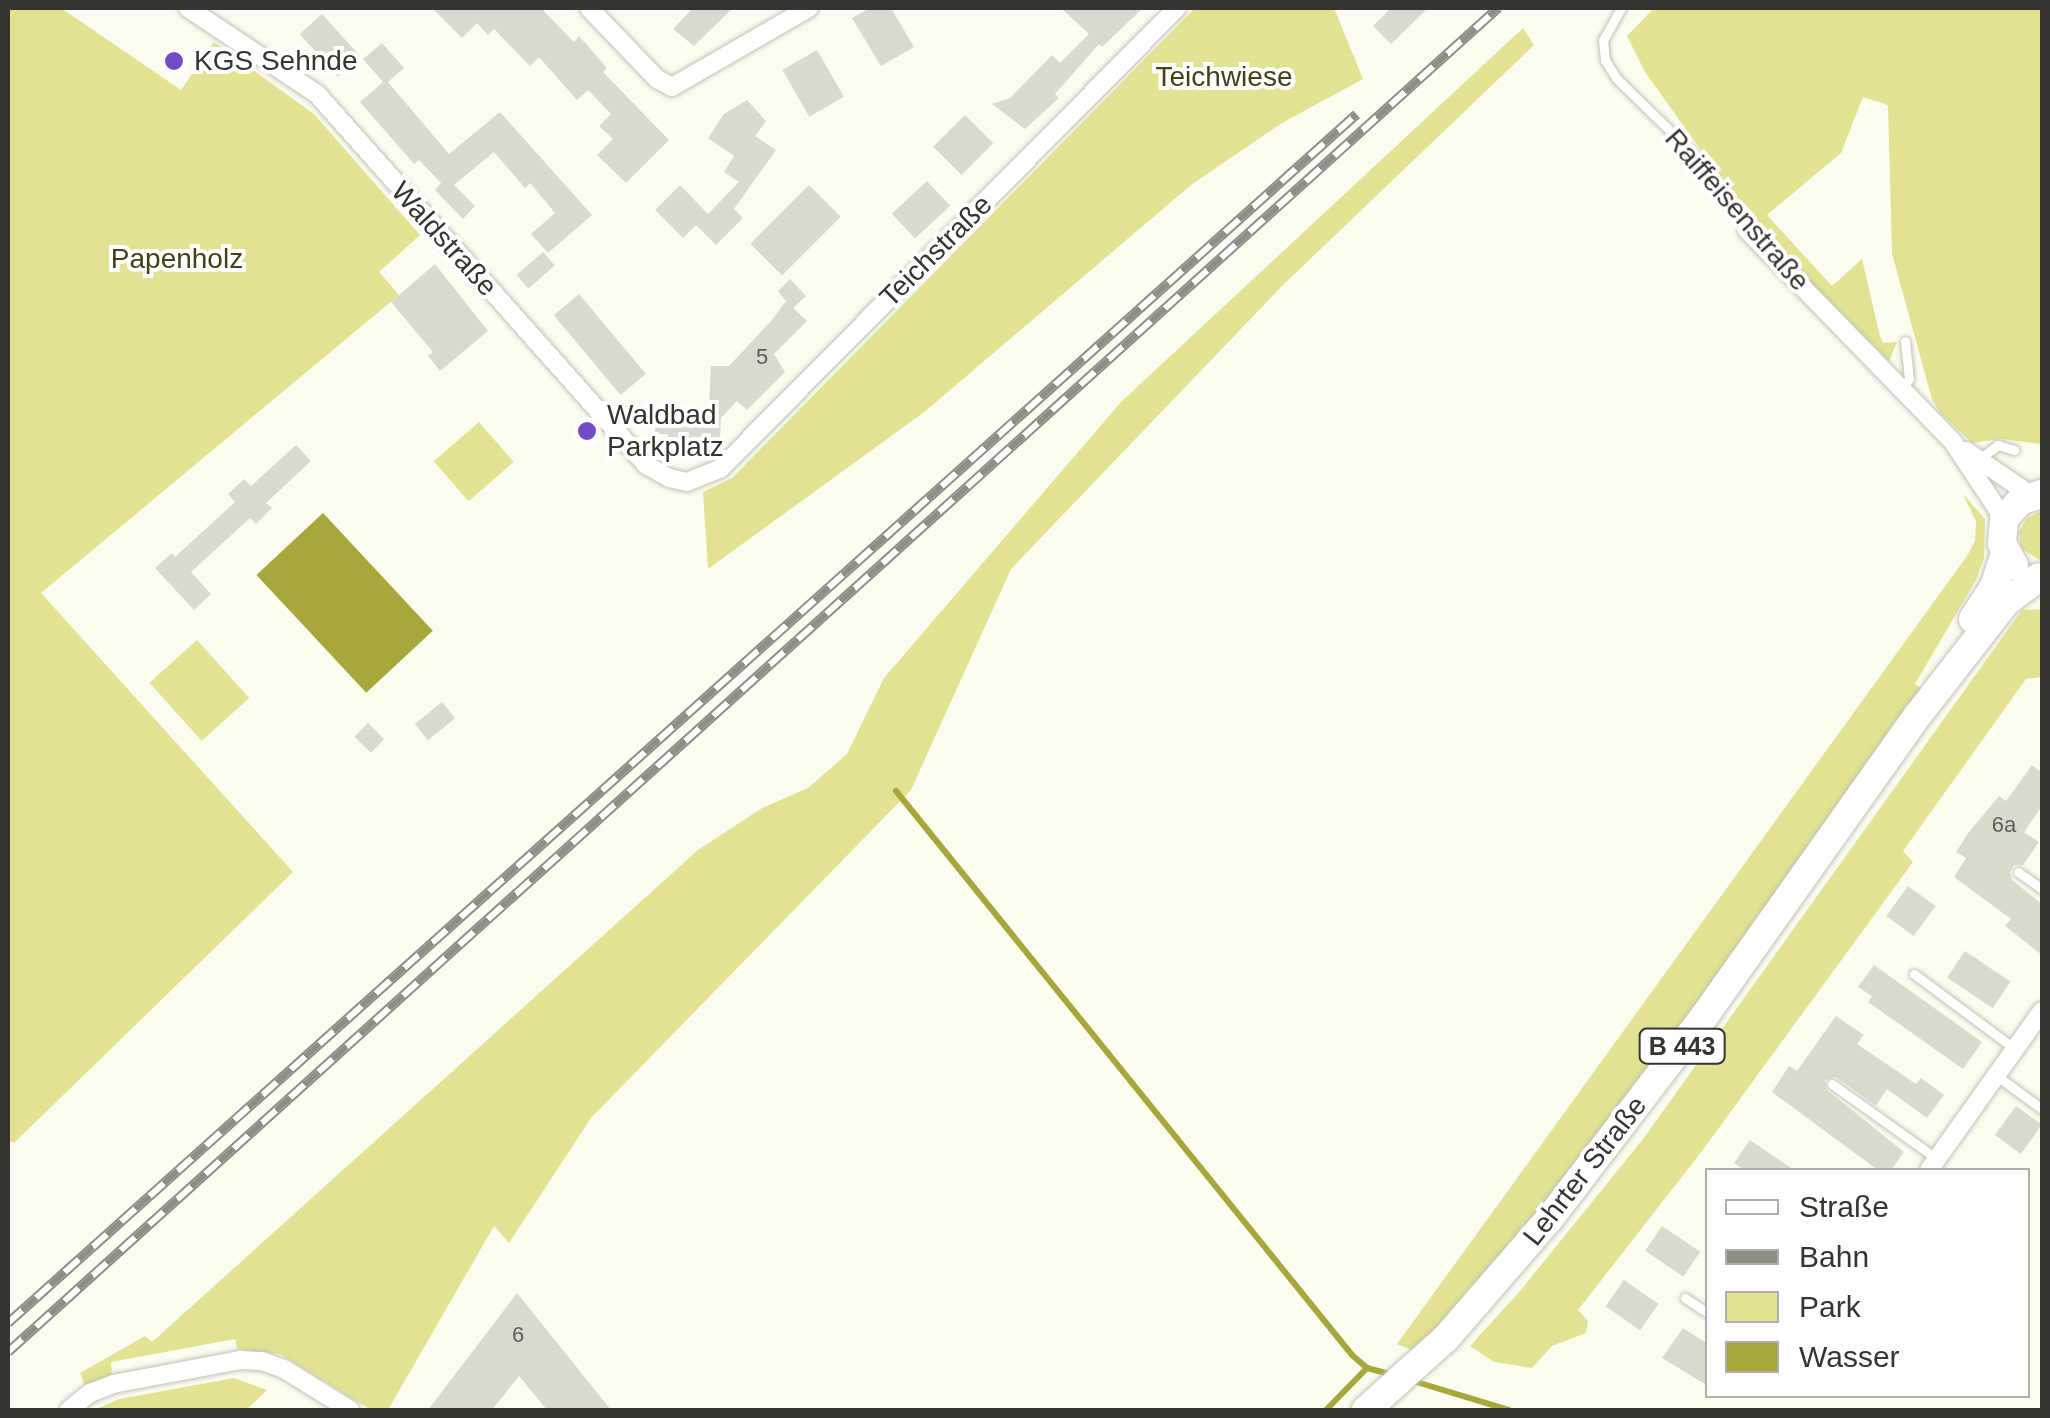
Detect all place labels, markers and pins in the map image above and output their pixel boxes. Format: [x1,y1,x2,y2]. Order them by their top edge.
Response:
place label: KGS Sehnde [194,44,357,78]
marker: KGS Sehnde [163,50,185,72]
place label: Waldbad Parkplatz [607,398,724,464]
marker: Waldbad Parkplatz [576,420,598,442]

